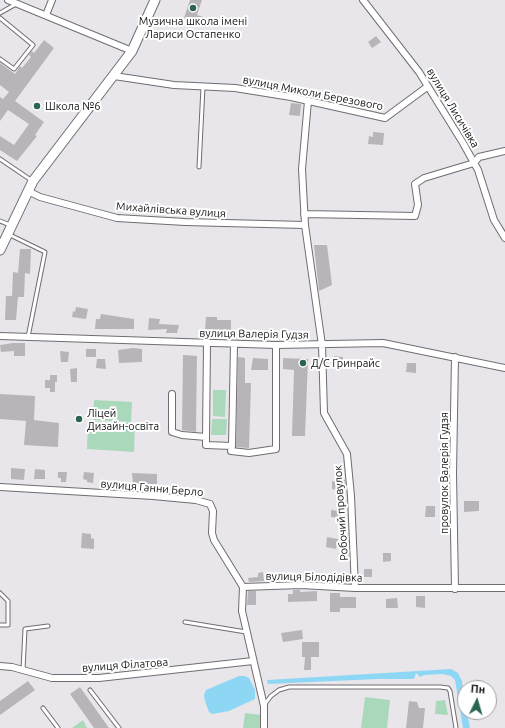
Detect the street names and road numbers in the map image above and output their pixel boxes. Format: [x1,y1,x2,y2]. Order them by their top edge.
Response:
street label: вулиця Лисичівка [424,66,482,150]
street label: вулиця Миколи Березового [242,73,384,113]
street label: Михайлівська вулиця [116,200,226,220]
street label: вулиця Валерія Гудзя [199,326,309,342]
street label: провулок Валерія Гудзя [437,412,451,534]
street label: Робочий провулок [331,465,351,561]
street label: вулиця Ганни Берло [100,477,204,499]
street label: вулиця Білодідівка [265,570,363,584]
street label: вулиця Філатова [82,655,168,675]

